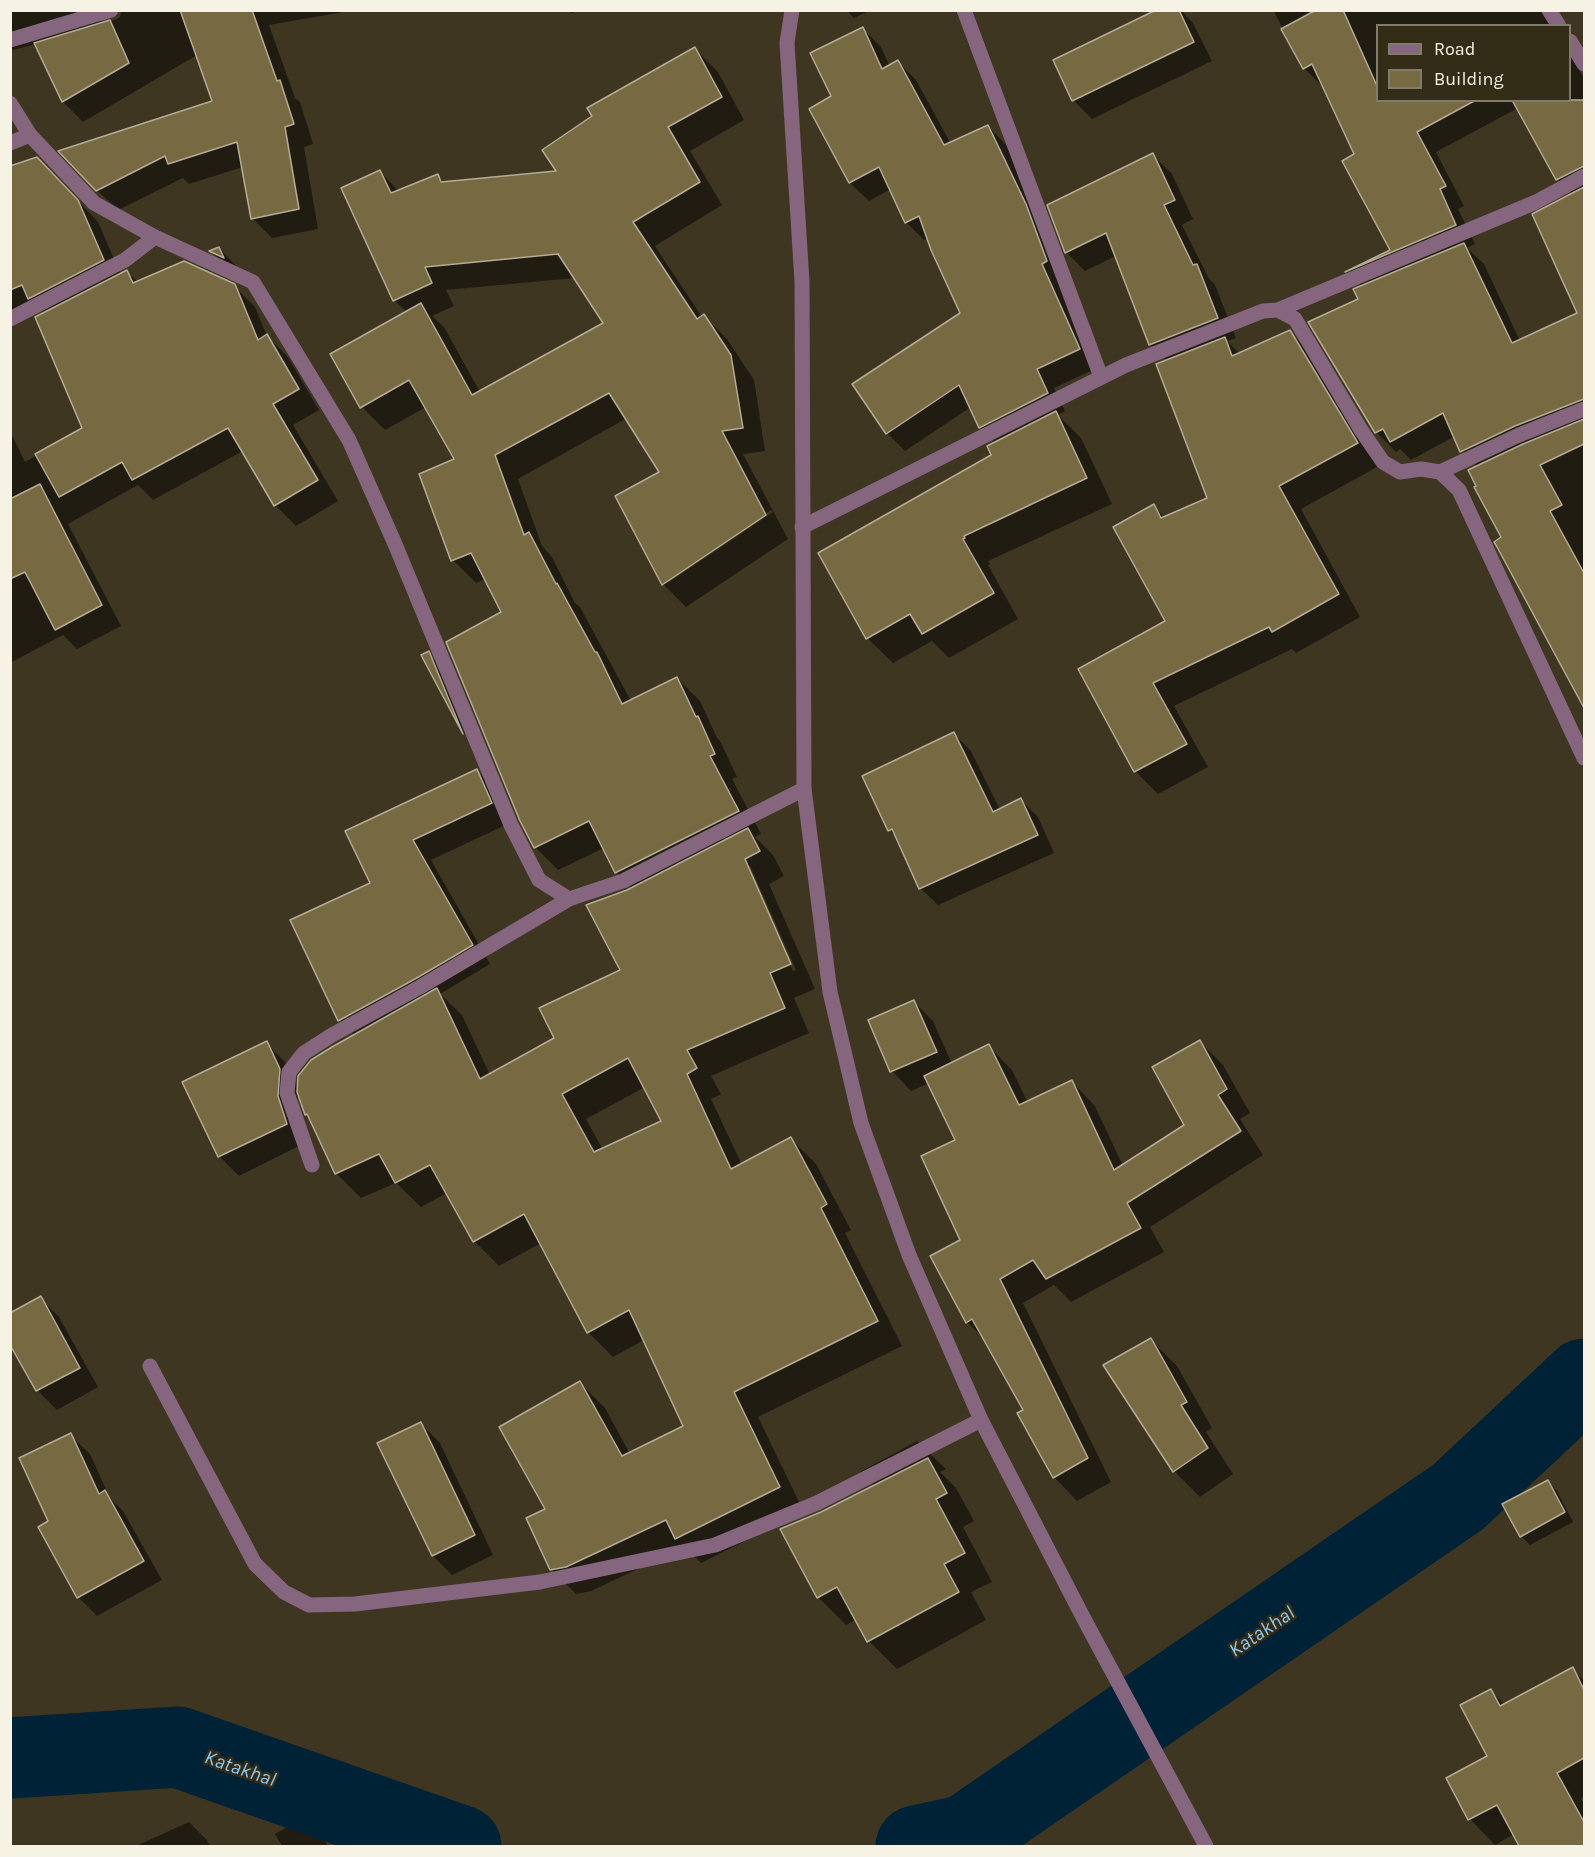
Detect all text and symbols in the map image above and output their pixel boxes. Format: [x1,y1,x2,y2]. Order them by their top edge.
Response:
legend [1376,24,1571,102]
text: Road [1434,38,1475,60]
text: Building [1434,68,1504,90]
water label: Katakhal [1225,1601,1299,1663]
water label: Katakhal [201,1746,279,1792]

